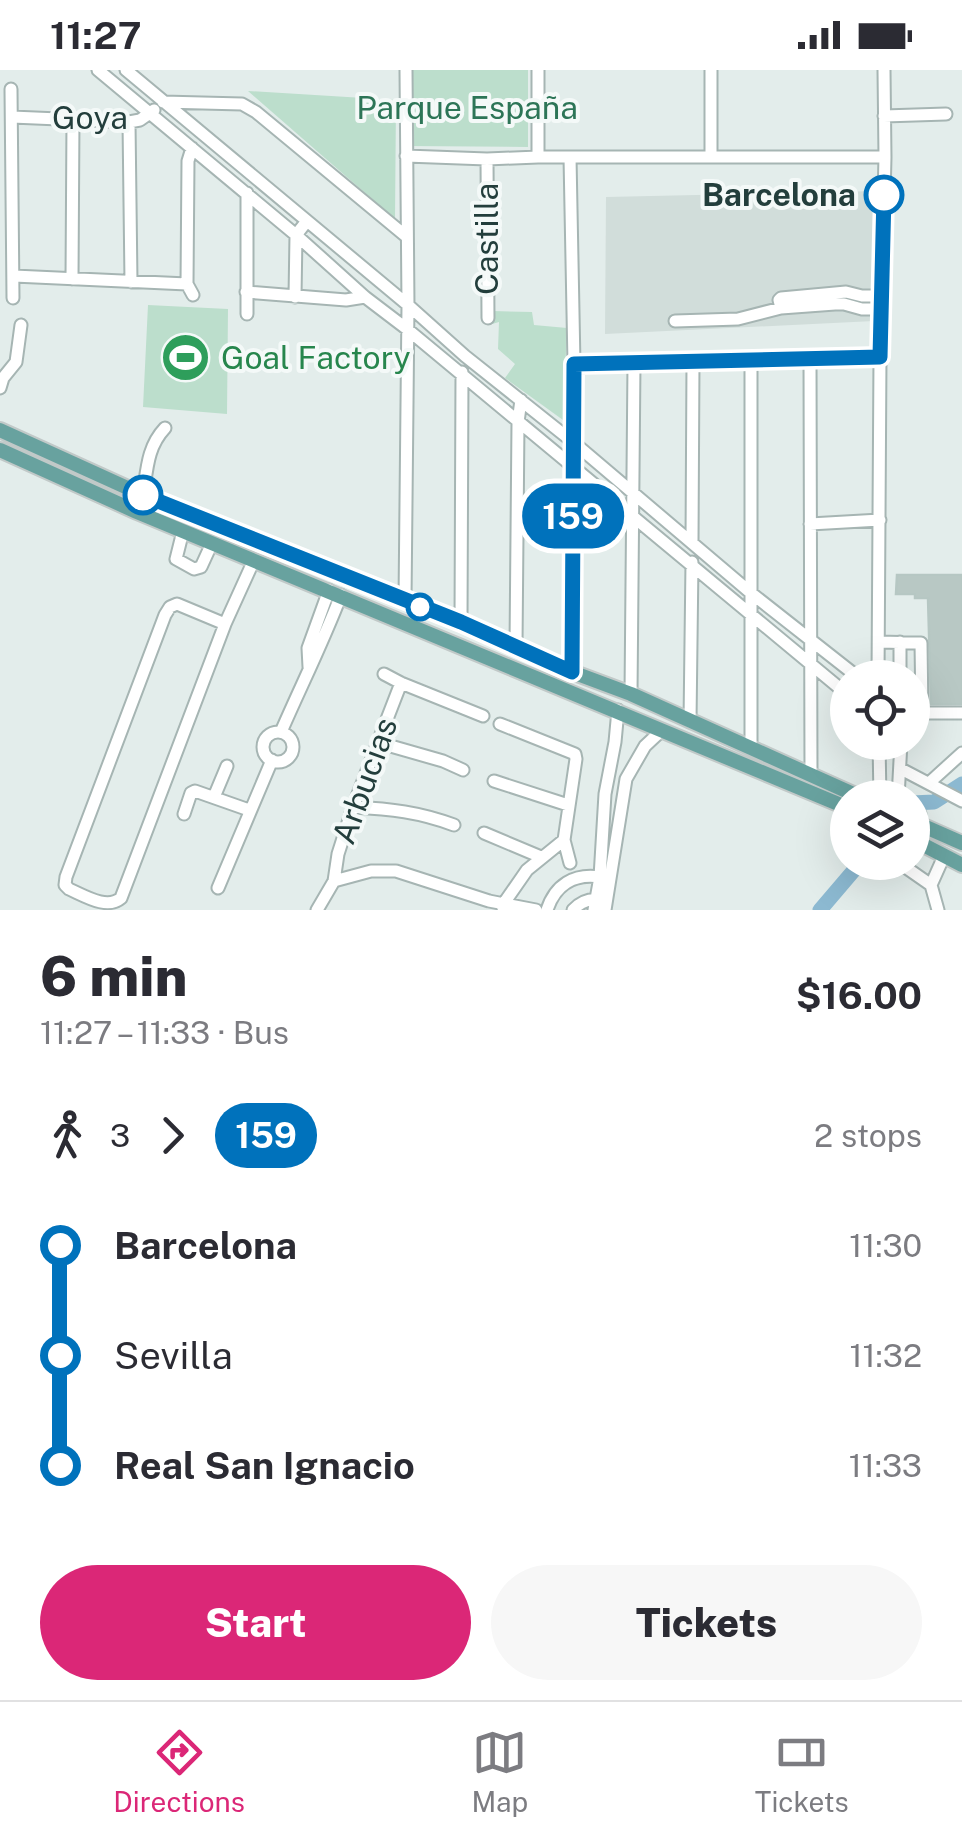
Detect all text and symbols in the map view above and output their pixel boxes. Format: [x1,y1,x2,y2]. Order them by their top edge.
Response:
text: 11:27 [50,13,141,58]
park label: Parque España [356,89,578,126]
street label: Goya [52,99,128,136]
place label: Barcelona [702,176,856,213]
marker: Barcelona [865,176,903,214]
street label: Castilla [468,183,505,295]
sports icon: Goal Factory [160,332,212,384]
place label: Goal Factory [221,339,411,376]
unlabelled marker [124,476,162,514]
line badge: 159 [516,484,630,548]
text: 159 [542,496,604,537]
unlabelled marker [407,594,433,620]
map controls [830,660,930,880]
button: locate [830,660,930,760]
street label: Arbucias [325,713,404,849]
button: layers [830,780,930,880]
text: 6 min [40,944,188,1008]
text: $16.00 [796,973,922,1018]
text: 11:27 – 11:33 · Bus [40,1014,289,1051]
icon: walk [40,1108,95,1163]
icon: forward [145,1108,200,1163]
text: 159 [235,1115,297,1156]
text: 3 [110,1117,130,1154]
text: 2 stops [814,1117,922,1154]
text: Barcelona [114,1223,297,1268]
text: 11:30 [849,1227,922,1264]
text: Sevilla [114,1333,233,1378]
text: 11:32 [850,1337,922,1374]
text: Real San Ignacio [114,1443,415,1488]
text: 11:33 [849,1447,922,1484]
button: Start [40,1565,471,1680]
button: Tickets [491,1565,922,1680]
tab: Directions [113,1725,245,1818]
tab: Map [471,1725,528,1818]
tab: Tickets [755,1725,849,1818]

